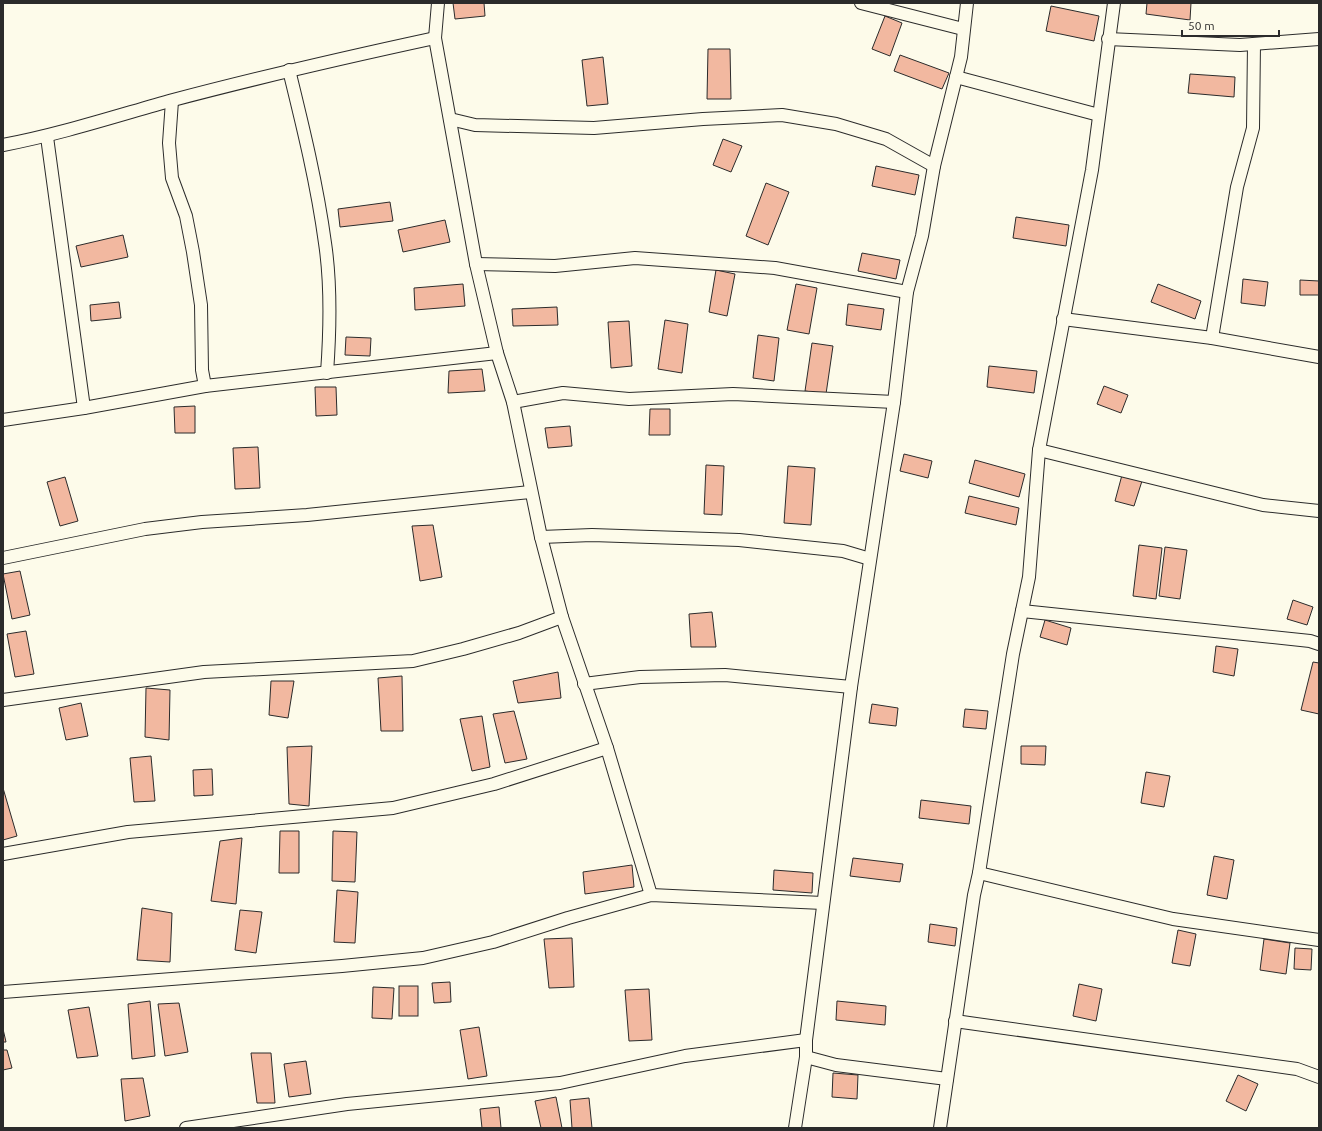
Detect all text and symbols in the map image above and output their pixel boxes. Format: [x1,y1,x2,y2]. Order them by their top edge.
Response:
scale bar [1182,12,1279,38]
text: 50 m [1188,19,1215,32]

